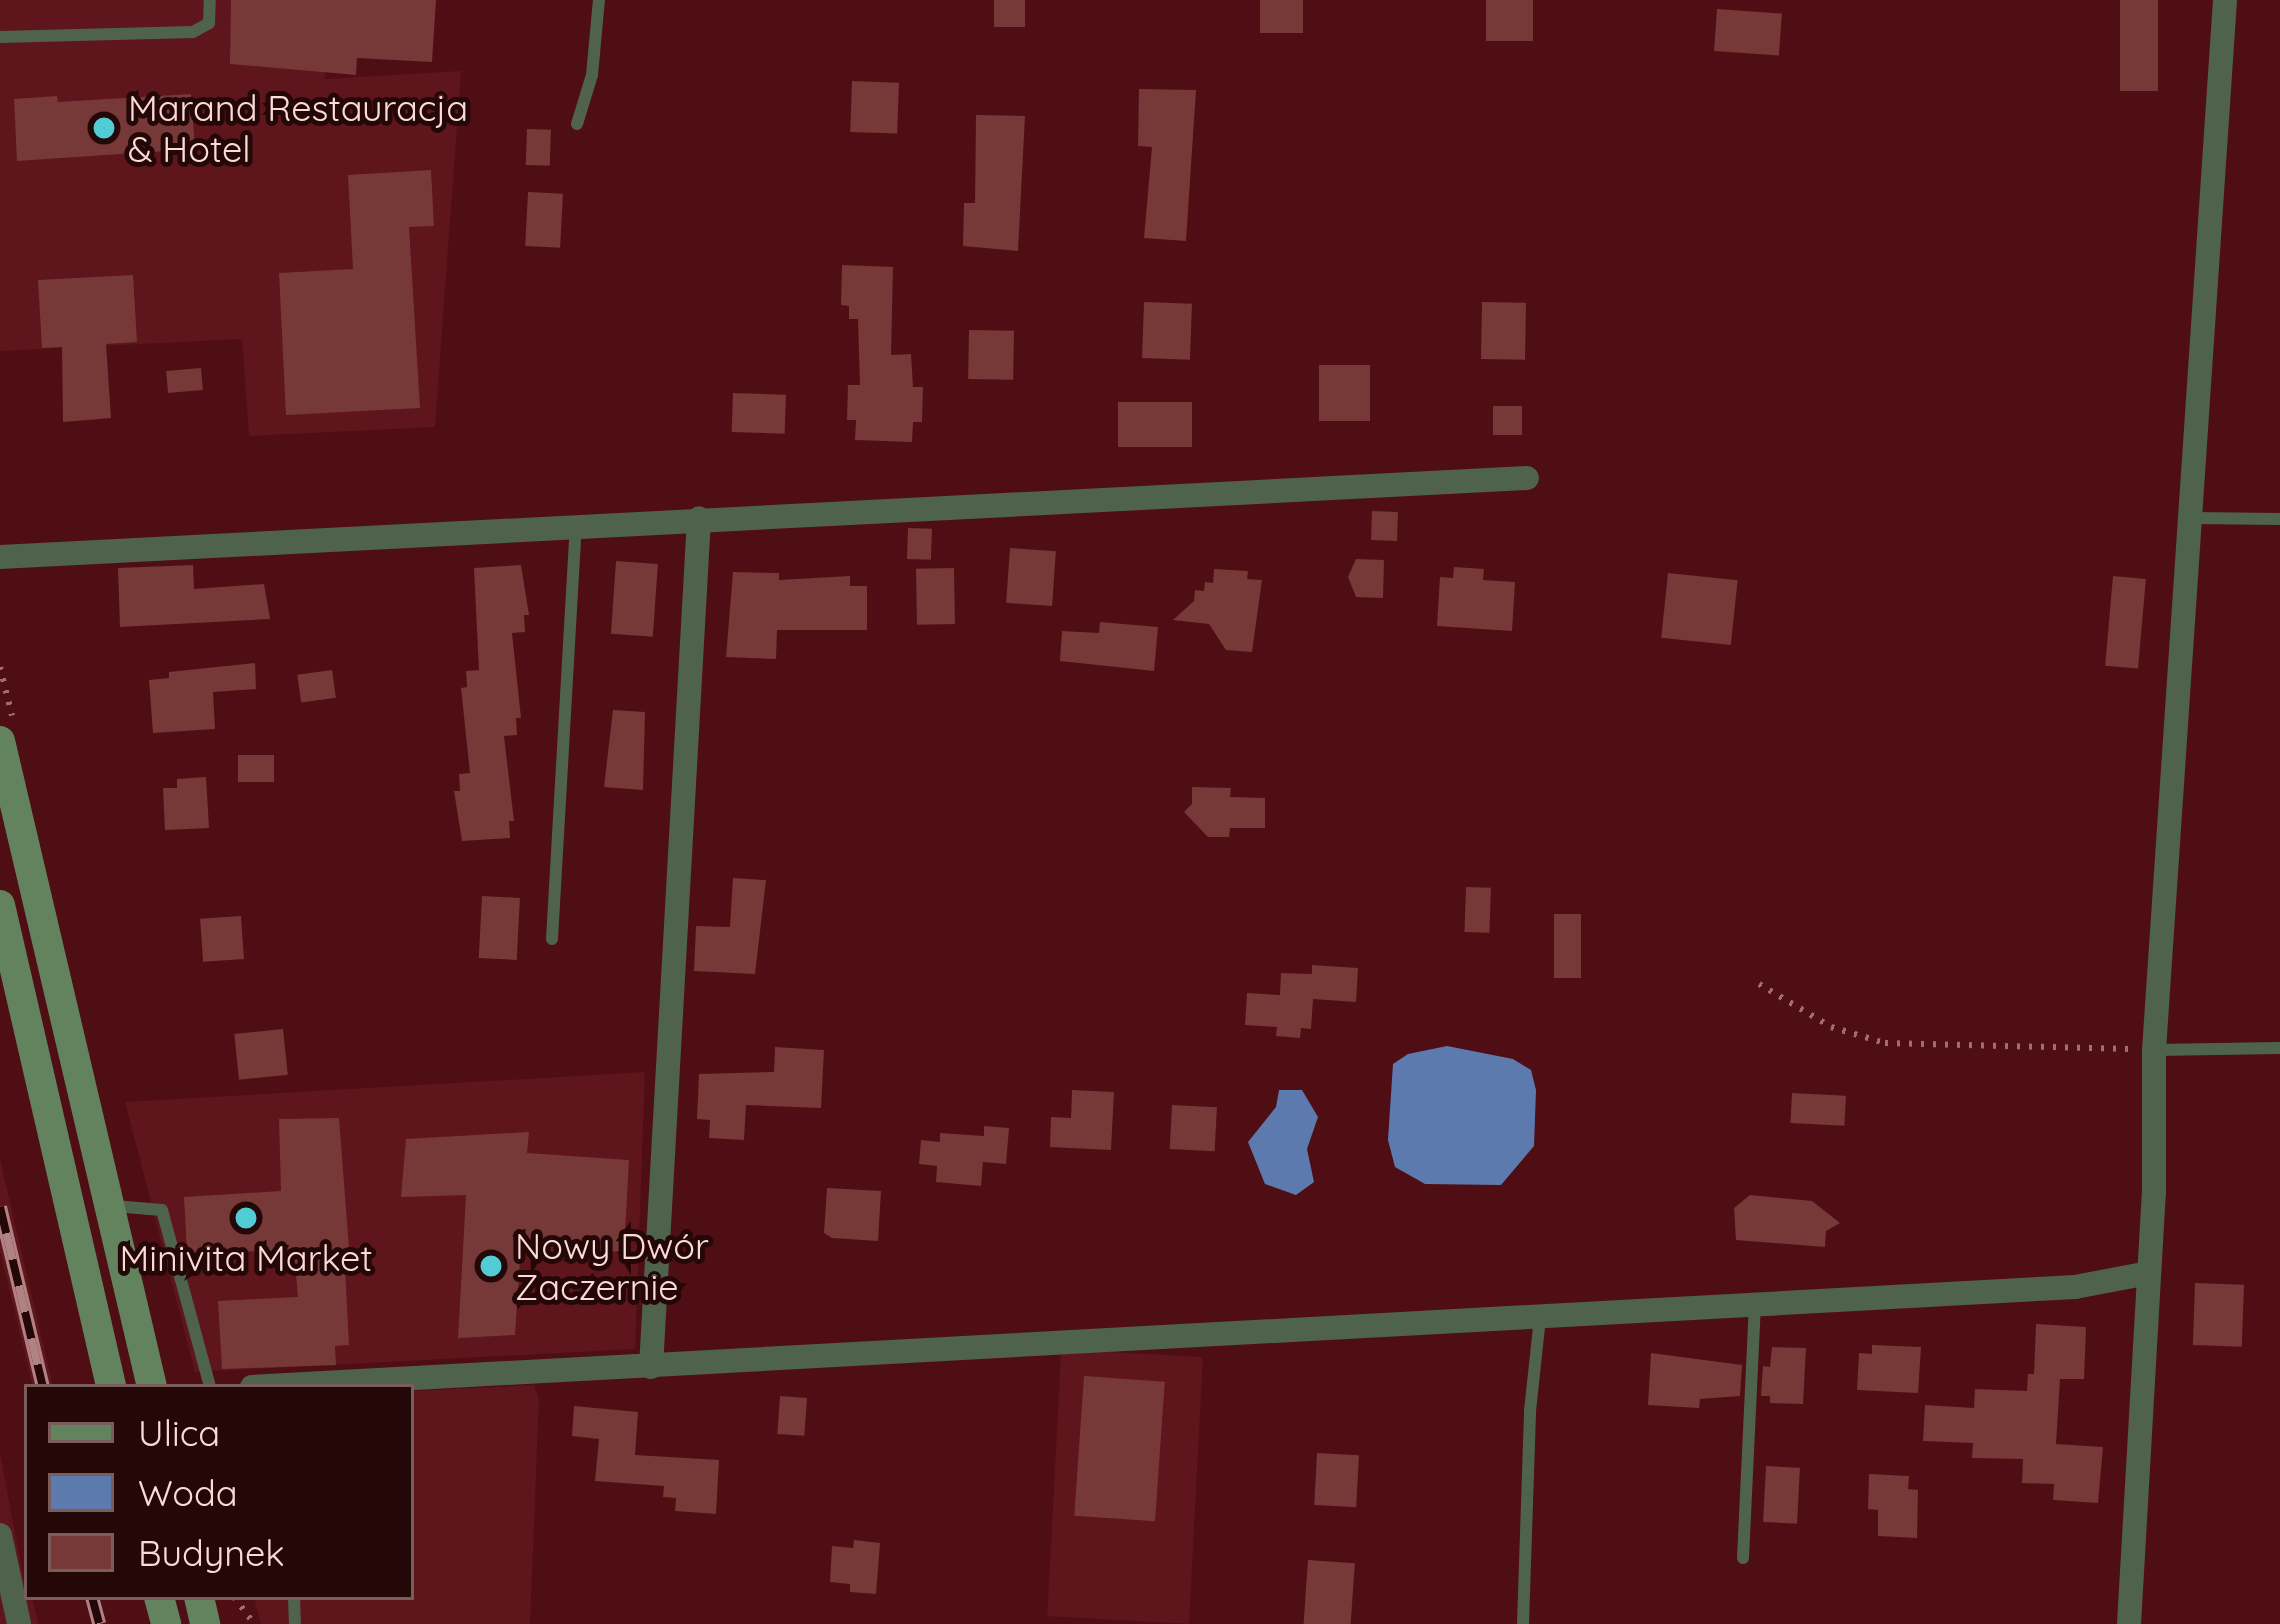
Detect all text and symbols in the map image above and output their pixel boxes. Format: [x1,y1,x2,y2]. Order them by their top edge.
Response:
place label: Marand Restauracja & Hotel [128,85,468,170]
marker: Marand Restauracja & Hotel [91,115,117,141]
marker: Minivita Market [233,1205,259,1231]
place label: Nowy Dwór Zaczernie [515,1223,709,1308]
place label: Minivita Market [119,1236,373,1280]
marker: Nowy Dwór Zaczernie [478,1253,504,1279]
legend [24,1384,414,1600]
text: Ulica [138,1410,220,1455]
text: Woda [138,1470,238,1515]
text: Budynek [138,1530,285,1575]

